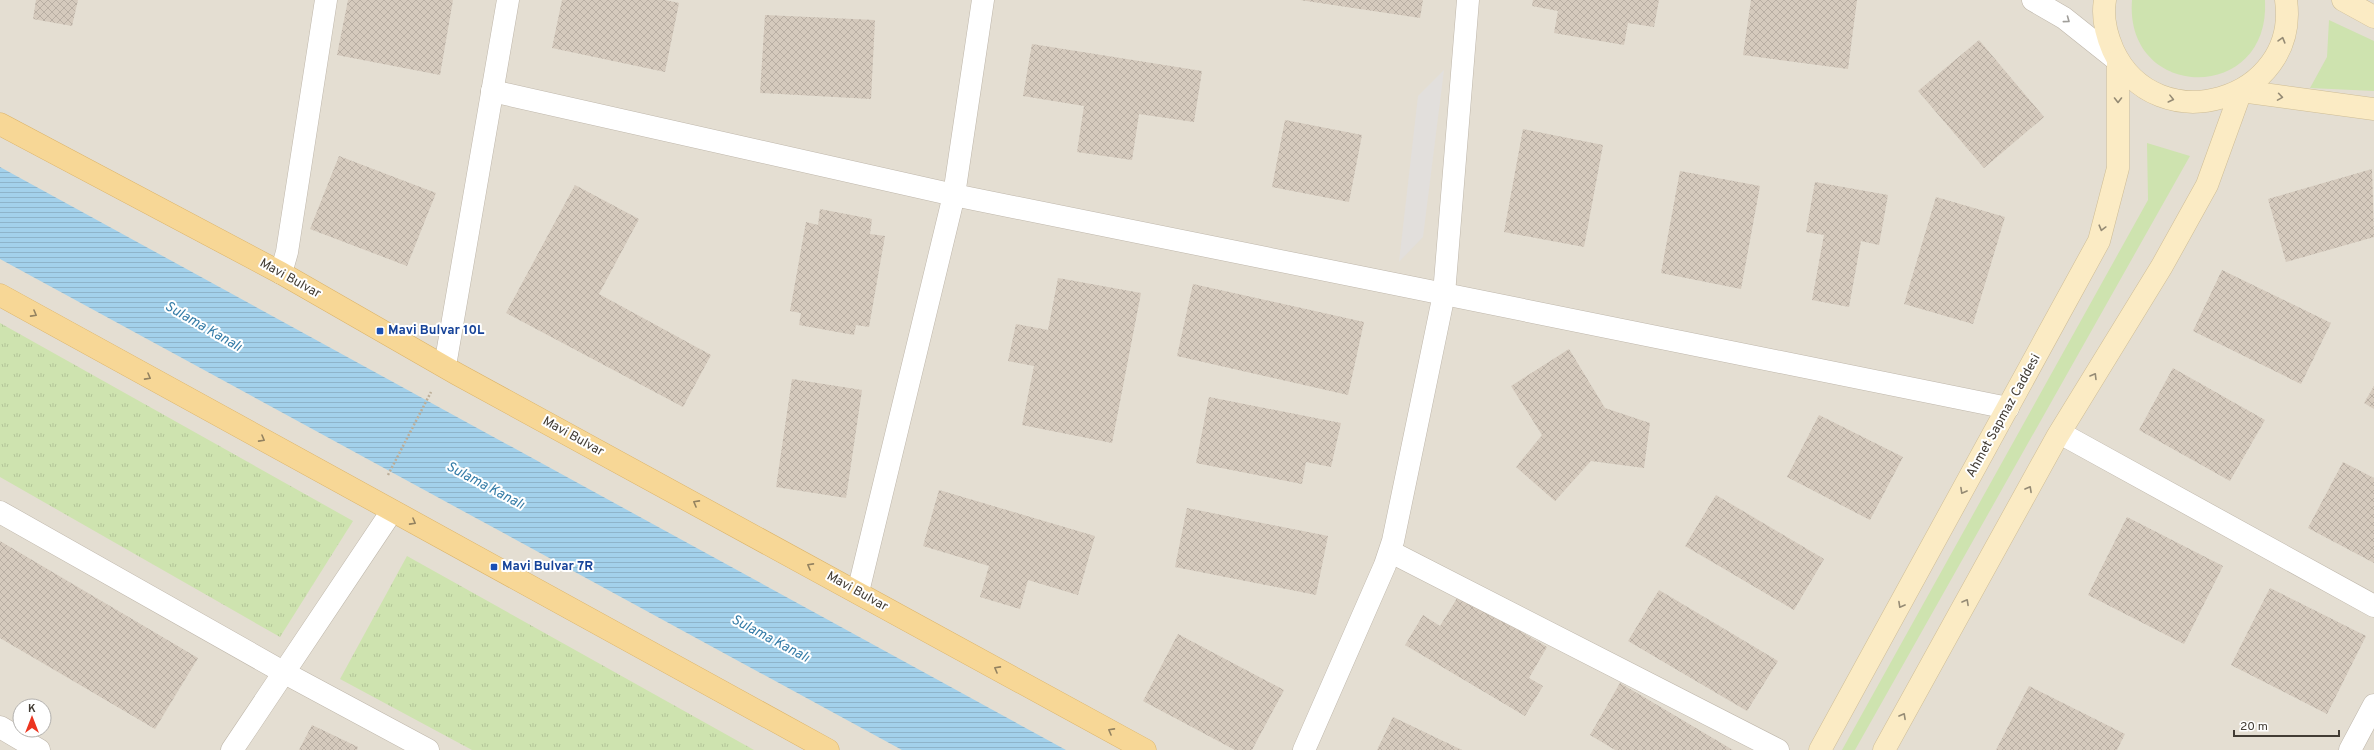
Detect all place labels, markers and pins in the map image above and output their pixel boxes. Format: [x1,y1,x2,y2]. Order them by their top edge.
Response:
place label: Mavi Bulvar 10L [388,323,485,339]
marker: Mavi Bulvar 10L [375,326,385,336]
place label: Mavi Bulvar 7R [502,559,593,575]
marker: Mavi Bulvar 7R [489,562,499,572]

